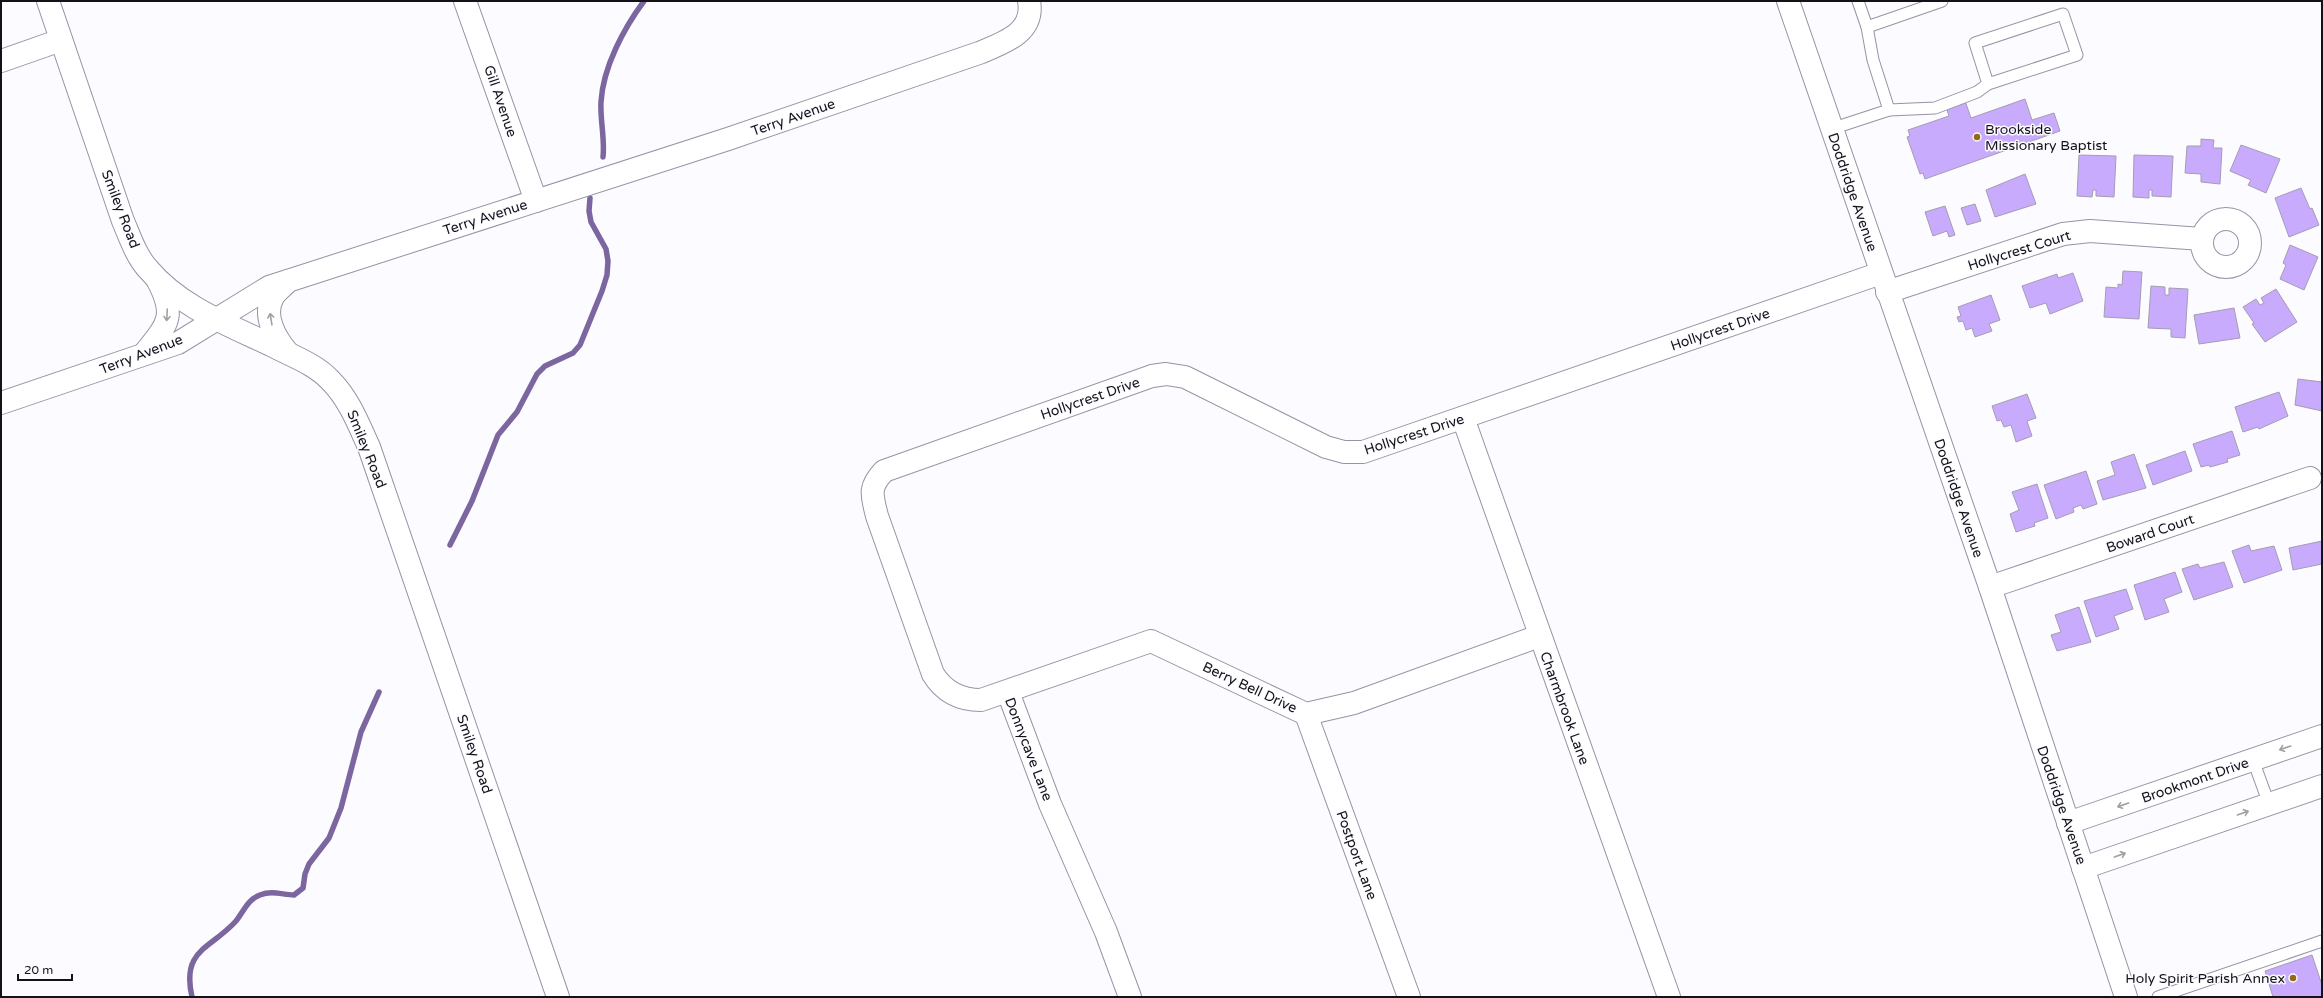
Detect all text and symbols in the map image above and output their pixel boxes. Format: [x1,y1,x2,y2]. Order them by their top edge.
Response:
street label: Gill Avenue [480,63,521,139]
street label: Terry Avenue [749,95,837,140]
place label: Brookside Missionary Baptist [1985,121,2108,154]
street label: Doddridge Avenue [1824,130,1881,254]
marker: Brookside Missionary Baptist [1972,132,1982,142]
street label: Smiley Road [98,168,143,251]
street label: Terry Avenue [441,196,529,239]
street label: Hollycrest Court [1966,227,2073,274]
street label: Hollycrest Drive [1668,304,1772,354]
one-way arrow [164,308,171,321]
one-way arrow [267,313,275,326]
street label: Terry Avenue [97,331,185,378]
street label: Hollycrest Drive [1038,373,1142,423]
street label: Smiley Road [343,408,390,491]
street label: Hollycrest Drive [1362,410,1466,459]
street label: Doddridge Avenue [1930,436,1987,560]
street label: Boward Court [2104,510,2197,556]
street label: Charmbrook Lane [1536,649,1593,767]
street label: Berry Bell Drive [1200,658,1300,717]
street label: Donnycave Lane [1001,695,1056,803]
street label: Smiley Road [453,712,496,796]
street label: Doddridge Avenue [2033,743,2090,867]
one-way arrow [2280,745,2292,753]
street label: Brookmont Drive [2139,754,2251,807]
one-way arrow [2117,801,2129,809]
street label: Postport Lane [1332,808,1381,902]
one-way arrow [2236,809,2249,816]
one-way arrow [2114,851,2126,859]
scale bar [18,956,72,982]
text: 20 m [24,963,53,977]
place label: Holy Spirit Parish Annex [2125,970,2285,987]
marker: Holy Spirit Parish Annex [2288,973,2298,983]

